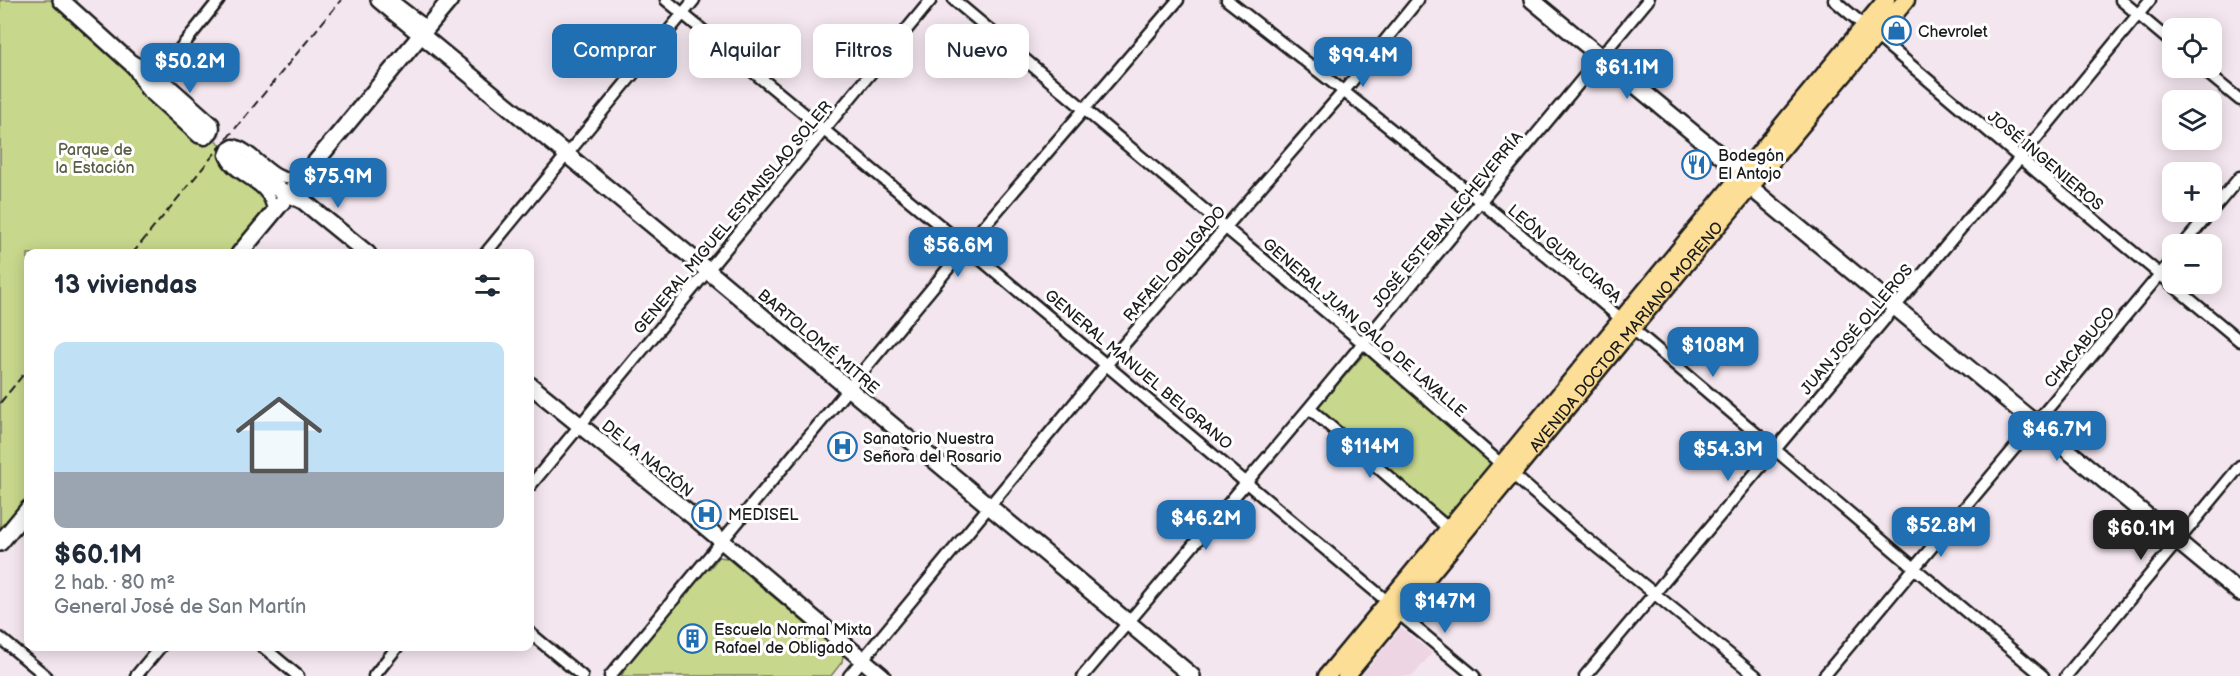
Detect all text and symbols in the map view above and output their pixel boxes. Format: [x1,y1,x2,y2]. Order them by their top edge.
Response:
shop icon: Chevrolet [1881,15,1913,47]
map controls [2162,18,2222,294]
button: locate [2162,18,2222,78]
place label: Chevrolet [1918,23,1988,42]
chip: Comprar [552,24,677,78]
chip: Alquilar [689,24,801,78]
chip: Filtros [813,24,913,78]
chip: Nuevo [925,24,1029,78]
pin: $99.4M [1314,37,1412,88]
pin: $50.2M [141,43,239,94]
text: $99.4M [1328,44,1398,68]
pin: $61.1M [1578,49,1676,100]
text: $50.2M [155,50,225,74]
text: $61.1M [1595,56,1659,80]
button: layers [2162,90,2222,150]
street label: GENERAL MIGUEL ESTANISLAO SOLER [630,98,836,338]
street label: JOSÉ INGENIEROS [1983,106,2108,215]
street label: JOSÉ ESTEBAN ECHEVERRÍA [1367,127,1527,312]
park label: Parque de la Estación [55,141,135,178]
place label: Bodegón El Antojo [1718,147,1784,184]
restaurant icon: Bodegón El Antojo [1681,148,1713,180]
pin: $75.9M [289,158,387,209]
button: + [2162,162,2222,222]
text: $75.9M [303,165,373,189]
street label: LEÓN GURUCIAGA [1503,200,1626,307]
street label: RAFAEL OBLIGADO [1120,203,1230,325]
street label: AVENIDA DOCTOR MARIANO MORENO [1526,218,1728,456]
pin: $56.6M [909,227,1007,278]
text: $56.6M [923,234,993,258]
button: − [2162,234,2222,294]
street label: GENERAL JUAN GALO DE LAVALLE [1258,235,1470,422]
street label: JUAN JOSÉ OLLEROS [1796,260,1917,399]
icon: filters [471,269,504,302]
text: 13 viviendas [54,270,197,301]
street label: BARTOLOMÉ MITRE [754,284,884,398]
street label: GENERAL MANUEL BELGRANO [1040,286,1236,454]
street label: CHACABUCO [2041,304,2120,392]
pin: $108M [1671,327,1755,378]
text: $108M [1681,334,1745,358]
icon: home [225,381,333,489]
pin: $46.7M [2008,411,2106,462]
street label: DE LA NACIÓN [598,415,698,502]
text: $46.7M [2022,418,2092,442]
pin: $114M [1328,428,1412,479]
place label: Sanatorio Nuestra Señora del Rosario [863,430,1002,467]
hospital icon: Sanatorio Nuestra Señora del Rosario [826,431,858,463]
pin: $54.3M [1679,431,1777,482]
text: $114M [1340,435,1400,459]
text: $54.3M [1693,438,1763,462]
hospital icon: MEDISEL [691,498,723,530]
pin: $46.2M [1157,500,1255,551]
place label: MEDISEL [728,506,799,525]
text: $46.2M [1171,507,1241,531]
pin: $52.8M [1892,507,1990,558]
pin: $60.1M [2092,510,2190,561]
text: $52.8M [1906,514,1976,538]
text: $60.1M [2107,517,2175,541]
text: $60.1M [54,540,142,571]
text: 2 hab. · 80 m² [54,571,175,595]
pin: $147M [1403,583,1487,634]
text: $147M [1414,590,1476,614]
text: General José de San Martín [54,595,306,619]
place label: Escuela Normal Mixta Rafael de Obligado [714,621,872,658]
building icon: Escuela Normal Mixta Rafael de Obligado [677,622,709,654]

